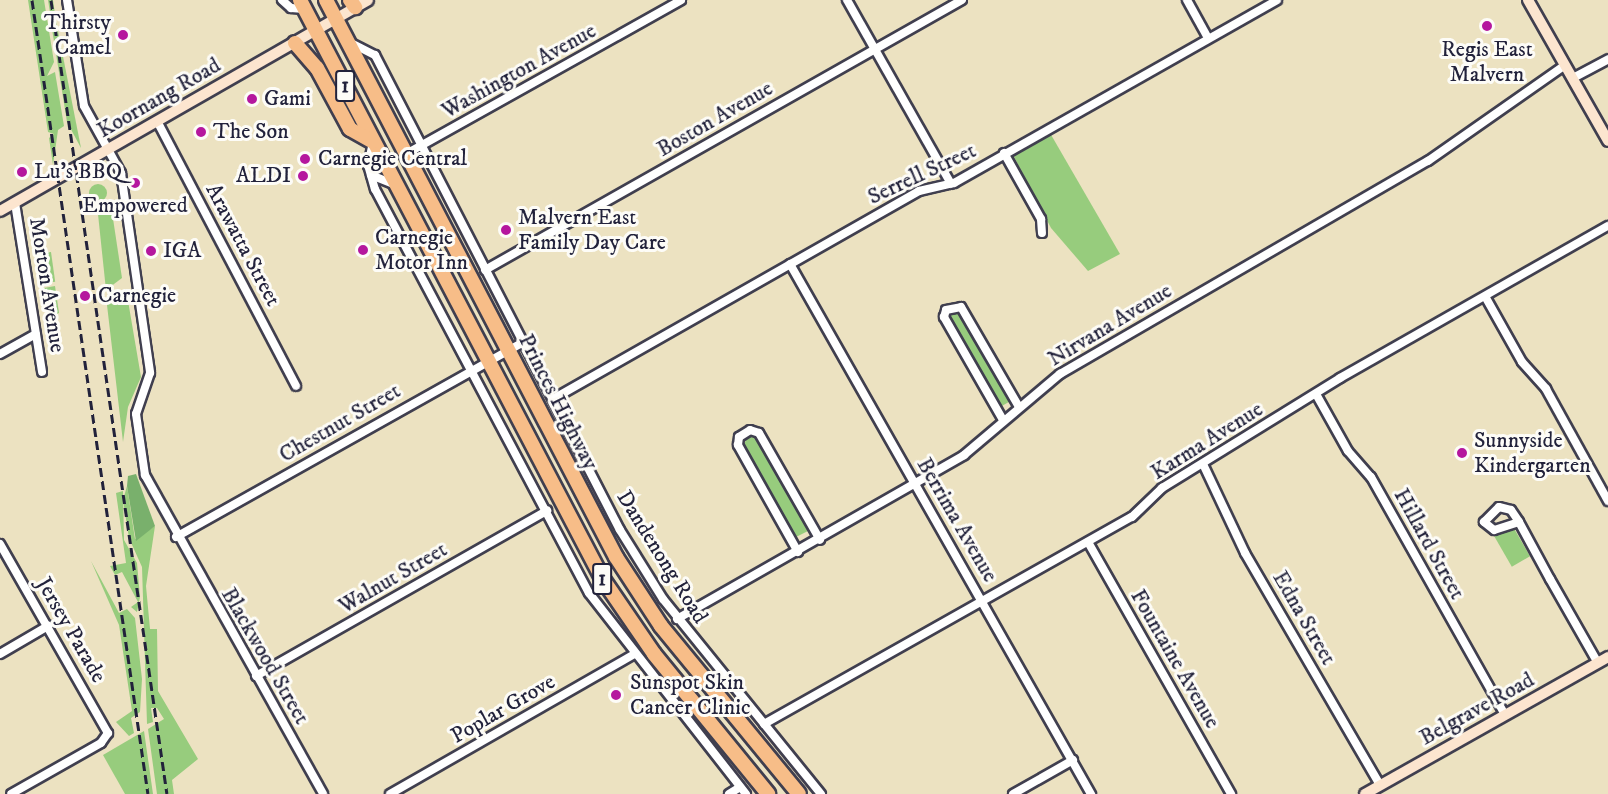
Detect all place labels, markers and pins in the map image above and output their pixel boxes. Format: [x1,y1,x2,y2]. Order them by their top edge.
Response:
place label: Thirsty Camel [44,9,111,60]
marker: Regis East Malvern [1480,19,1494,33]
marker: Thirsty Camel [116,28,130,42]
place label: Regis East Malvern [1441,36,1533,88]
place label: Gami [264,86,311,112]
marker: Gami [245,92,259,106]
place label: The Son [213,119,289,145]
marker: The Son [194,125,208,139]
place label: Carnegie Central [318,146,467,172]
marker: Carnegie Central [296,150,314,168]
place label: Lu's BBQ [34,159,122,185]
place label: ALDI [236,163,291,189]
marker: Lu's BBQ [15,165,29,179]
marker: ALDI [296,169,310,183]
marker: Empowered [128,176,142,190]
place label: Empowered [82,193,188,219]
place label: Malvern East Family Day Care [518,204,666,255]
marker: Malvern East Family Day Care [499,223,513,237]
place label: Carnegie Motor Inn [375,224,468,276]
place label: IGA [163,238,201,264]
marker: Carnegie Motor Inn [356,243,370,257]
marker: IGA [144,244,158,258]
place label: Carnegie [98,283,176,309]
marker: Carnegie [76,287,94,305]
place label: Sunnyside Kindergarten [1474,427,1591,478]
marker: Sunnyside Kindergarten [1455,446,1469,460]
place label: Sunspot Skin Cancer Clinic [630,669,750,720]
marker: Sunspot Skin Cancer Clinic [607,686,625,704]

